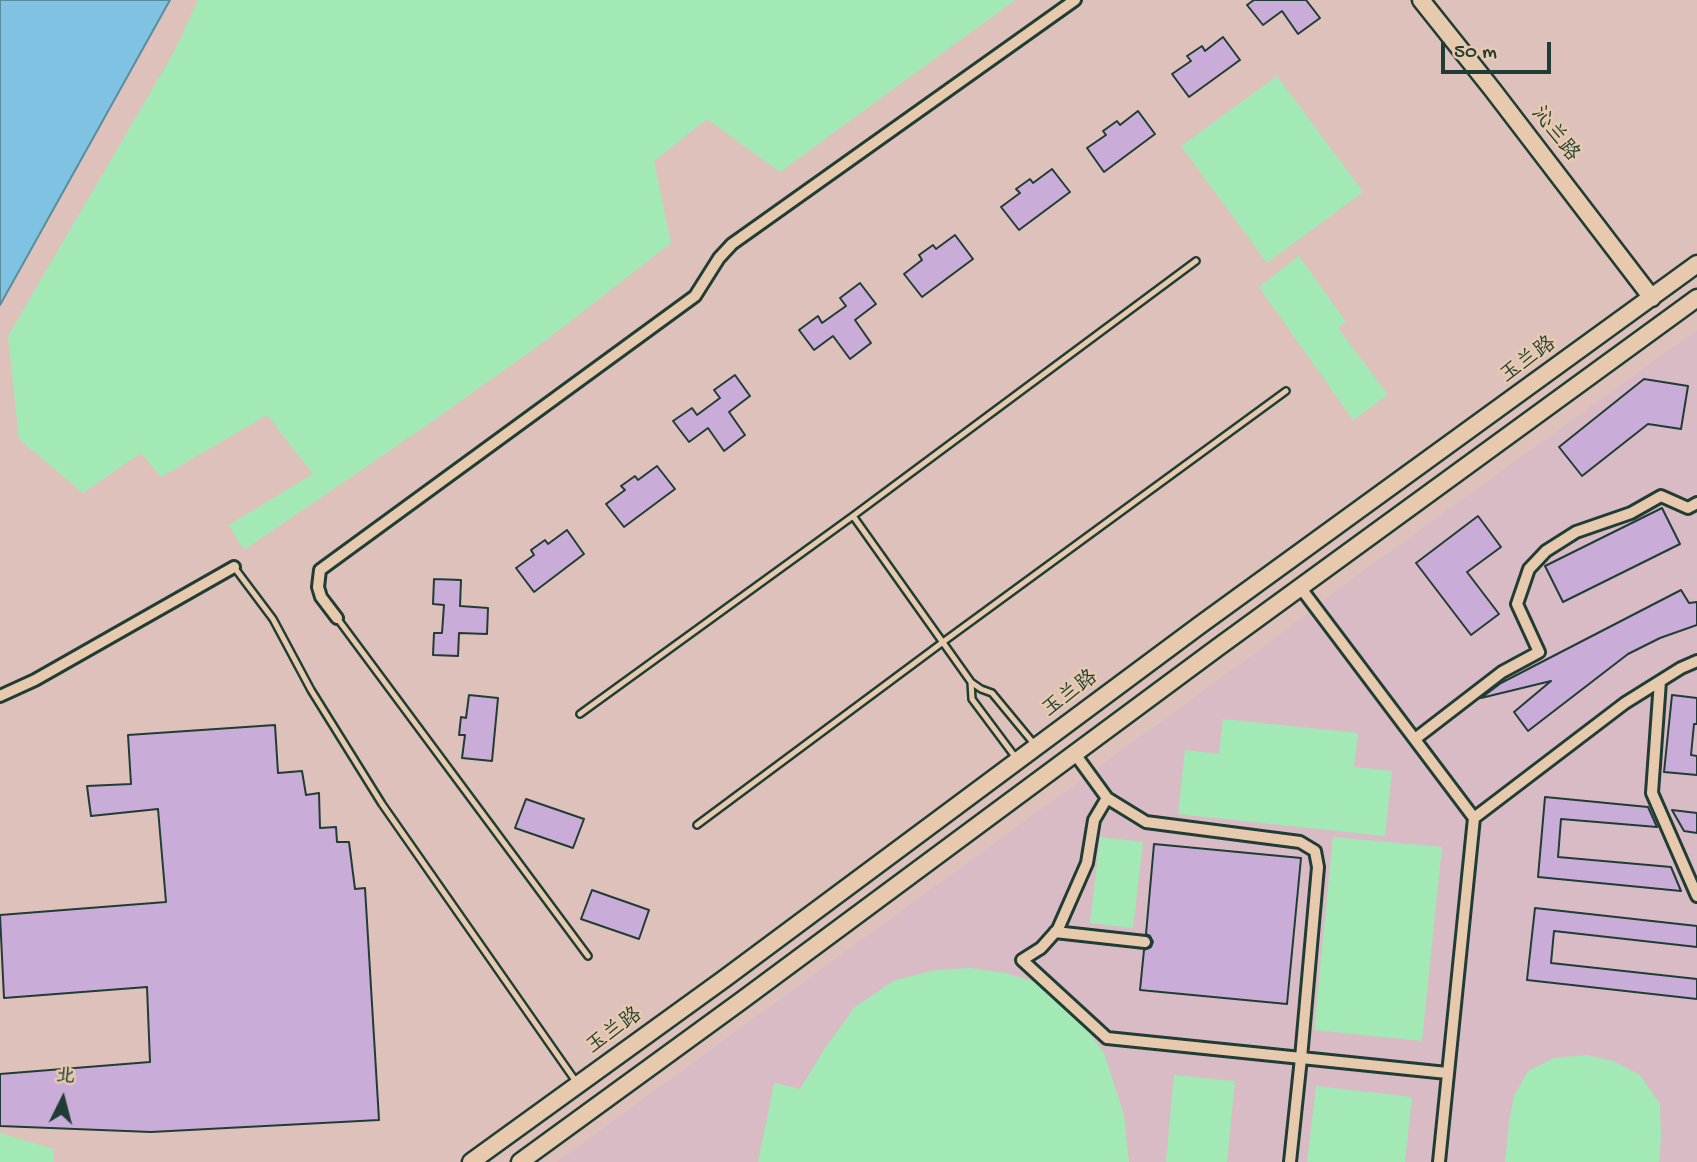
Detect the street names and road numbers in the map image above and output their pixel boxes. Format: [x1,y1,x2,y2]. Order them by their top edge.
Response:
street label: 沁兰路 [1525,102,1583,168]
street label: 玉兰路 [1496,332,1562,390]
street label: 玉兰路 [1038,666,1104,724]
street label: 玉兰路 [582,1003,648,1061]

